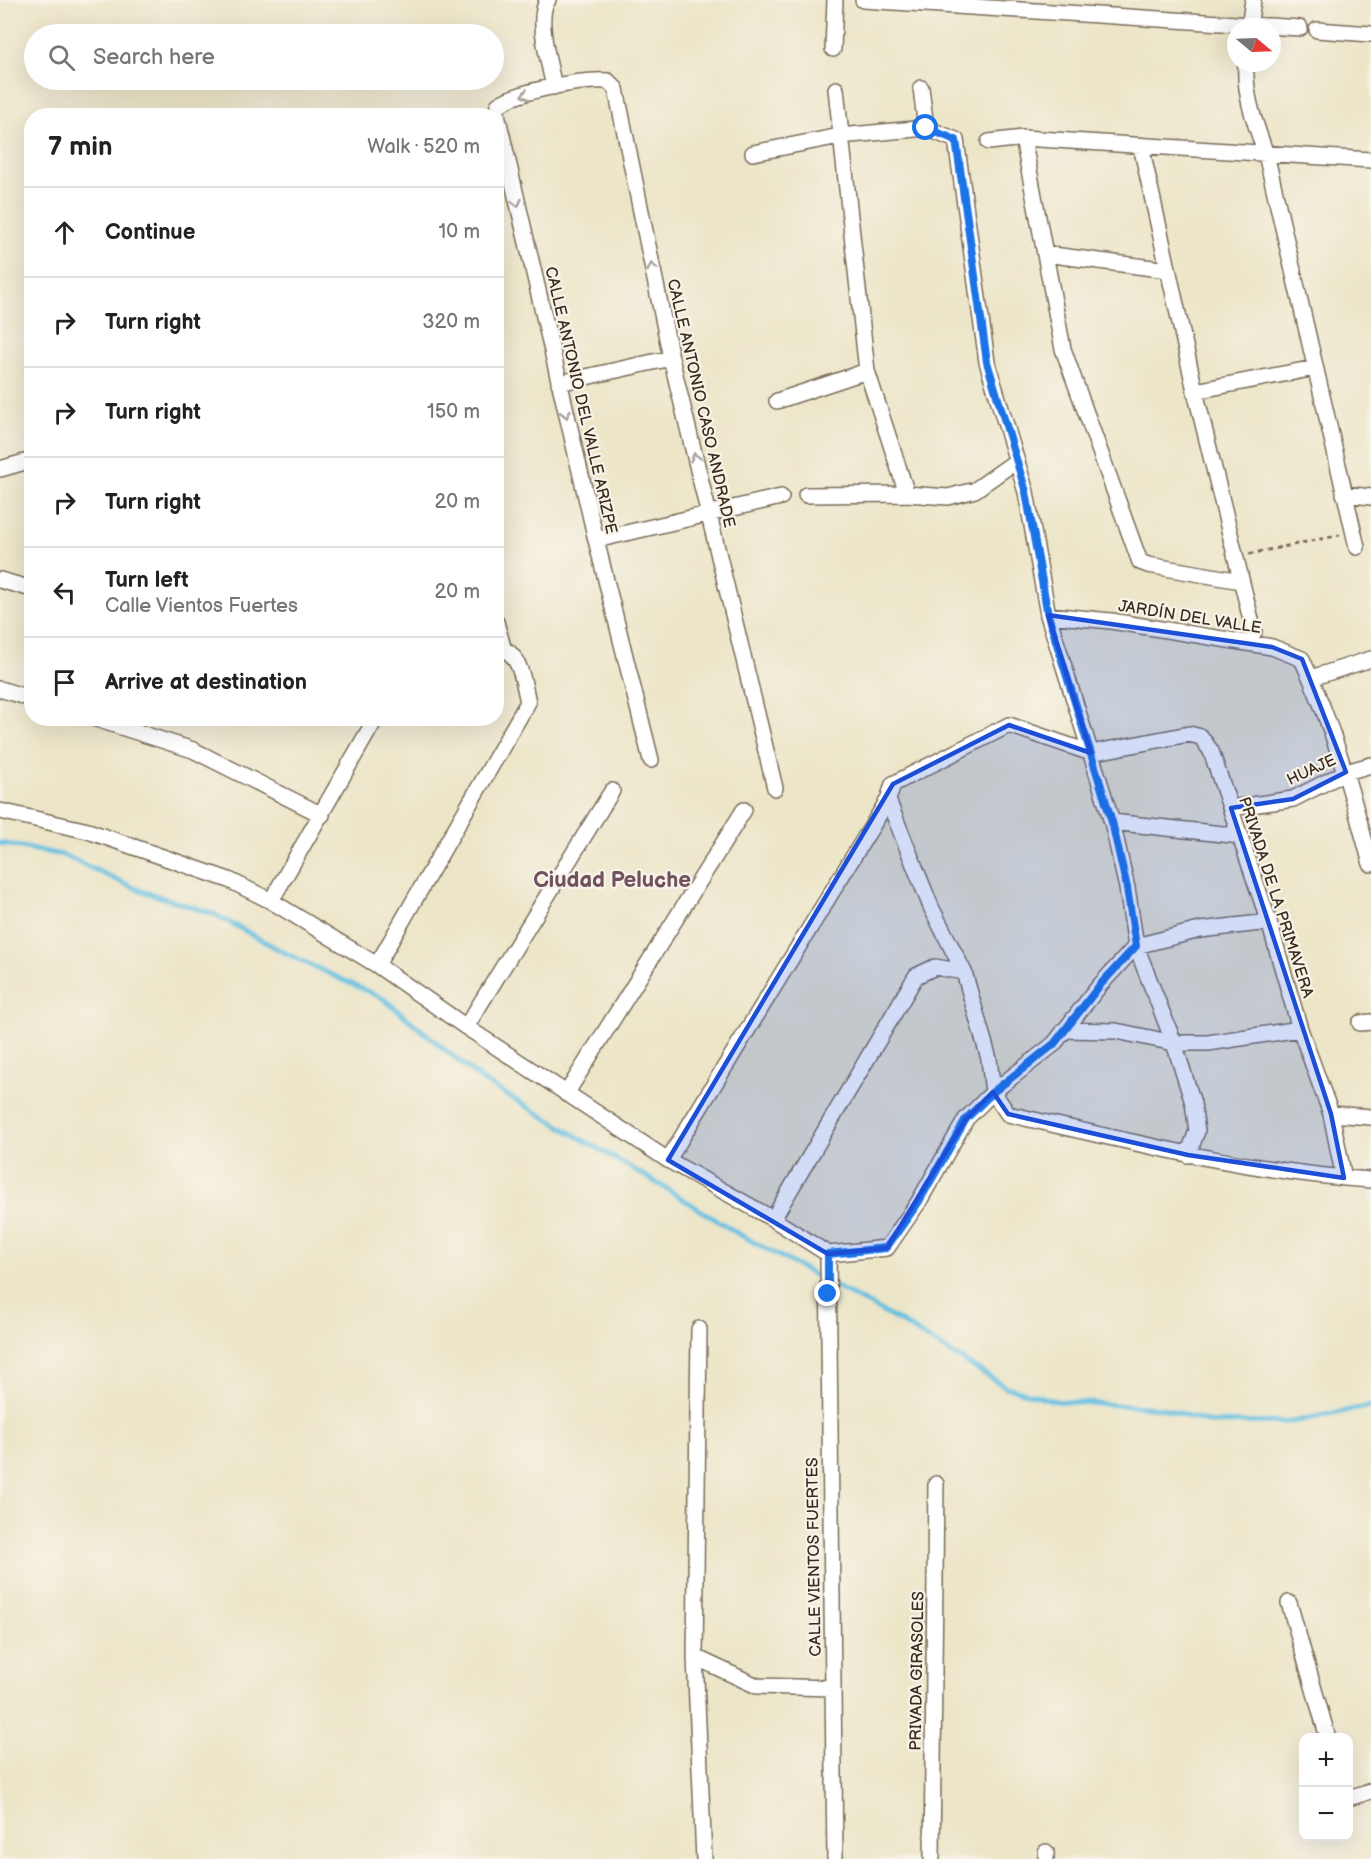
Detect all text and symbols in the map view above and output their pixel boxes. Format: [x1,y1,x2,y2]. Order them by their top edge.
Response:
north arrow [1227,18,1281,72]
search box [24,24,504,90]
icon: search [45,41,78,74]
text: Search here [93,44,215,71]
one-way arrow [520,87,530,100]
route start [912,114,938,140]
text: 7 min [48,132,112,163]
text: Walk · 520 m [367,135,480,159]
one-way arrow [510,198,523,208]
icon: ahead [48,216,81,249]
text: Continue [105,219,195,246]
text: 10 m [439,220,480,244]
one-way arrow [646,262,659,272]
street label: CALLE ANTONIO DEL VALLE ARIZPE [540,265,621,536]
street label: CALLE ANTONIO CASO ANDRADE [663,277,738,530]
icon: right [48,306,81,339]
text: Turn right [105,309,201,336]
text: 320 m [422,310,480,334]
icon: right [48,396,81,429]
text: Turn right [105,399,201,426]
text: 150 m [427,400,480,424]
one-way arrow [559,408,572,418]
one-way arrow [689,452,702,462]
icon: right [48,486,81,519]
text: Turn right [105,489,201,516]
text: 20 m [435,490,480,514]
text: Turn left [105,567,189,594]
icon: left [48,576,81,609]
text: 20 m [435,580,480,604]
text: Calle Vientos Fuertes [105,594,298,618]
street label: JARDÍN DEL VALLE [1117,595,1263,638]
icon: arrive [48,666,81,699]
text: Arrive at destination [105,669,307,696]
street label: HUAJE [1284,751,1339,790]
street label: PRIVADA DE LA PRIMAVERA [1234,795,1317,1000]
district label: Ciudad Peluche [533,867,691,894]
route end [814,1280,840,1306]
street label: CALLE VIENTOS FUERTES [803,1457,826,1657]
street label: PRIVADA GIRASOLES [907,1591,928,1751]
map controls [1299,1733,1353,1841]
button: + [1299,1733,1353,1787]
button: − [1299,1787,1353,1841]

